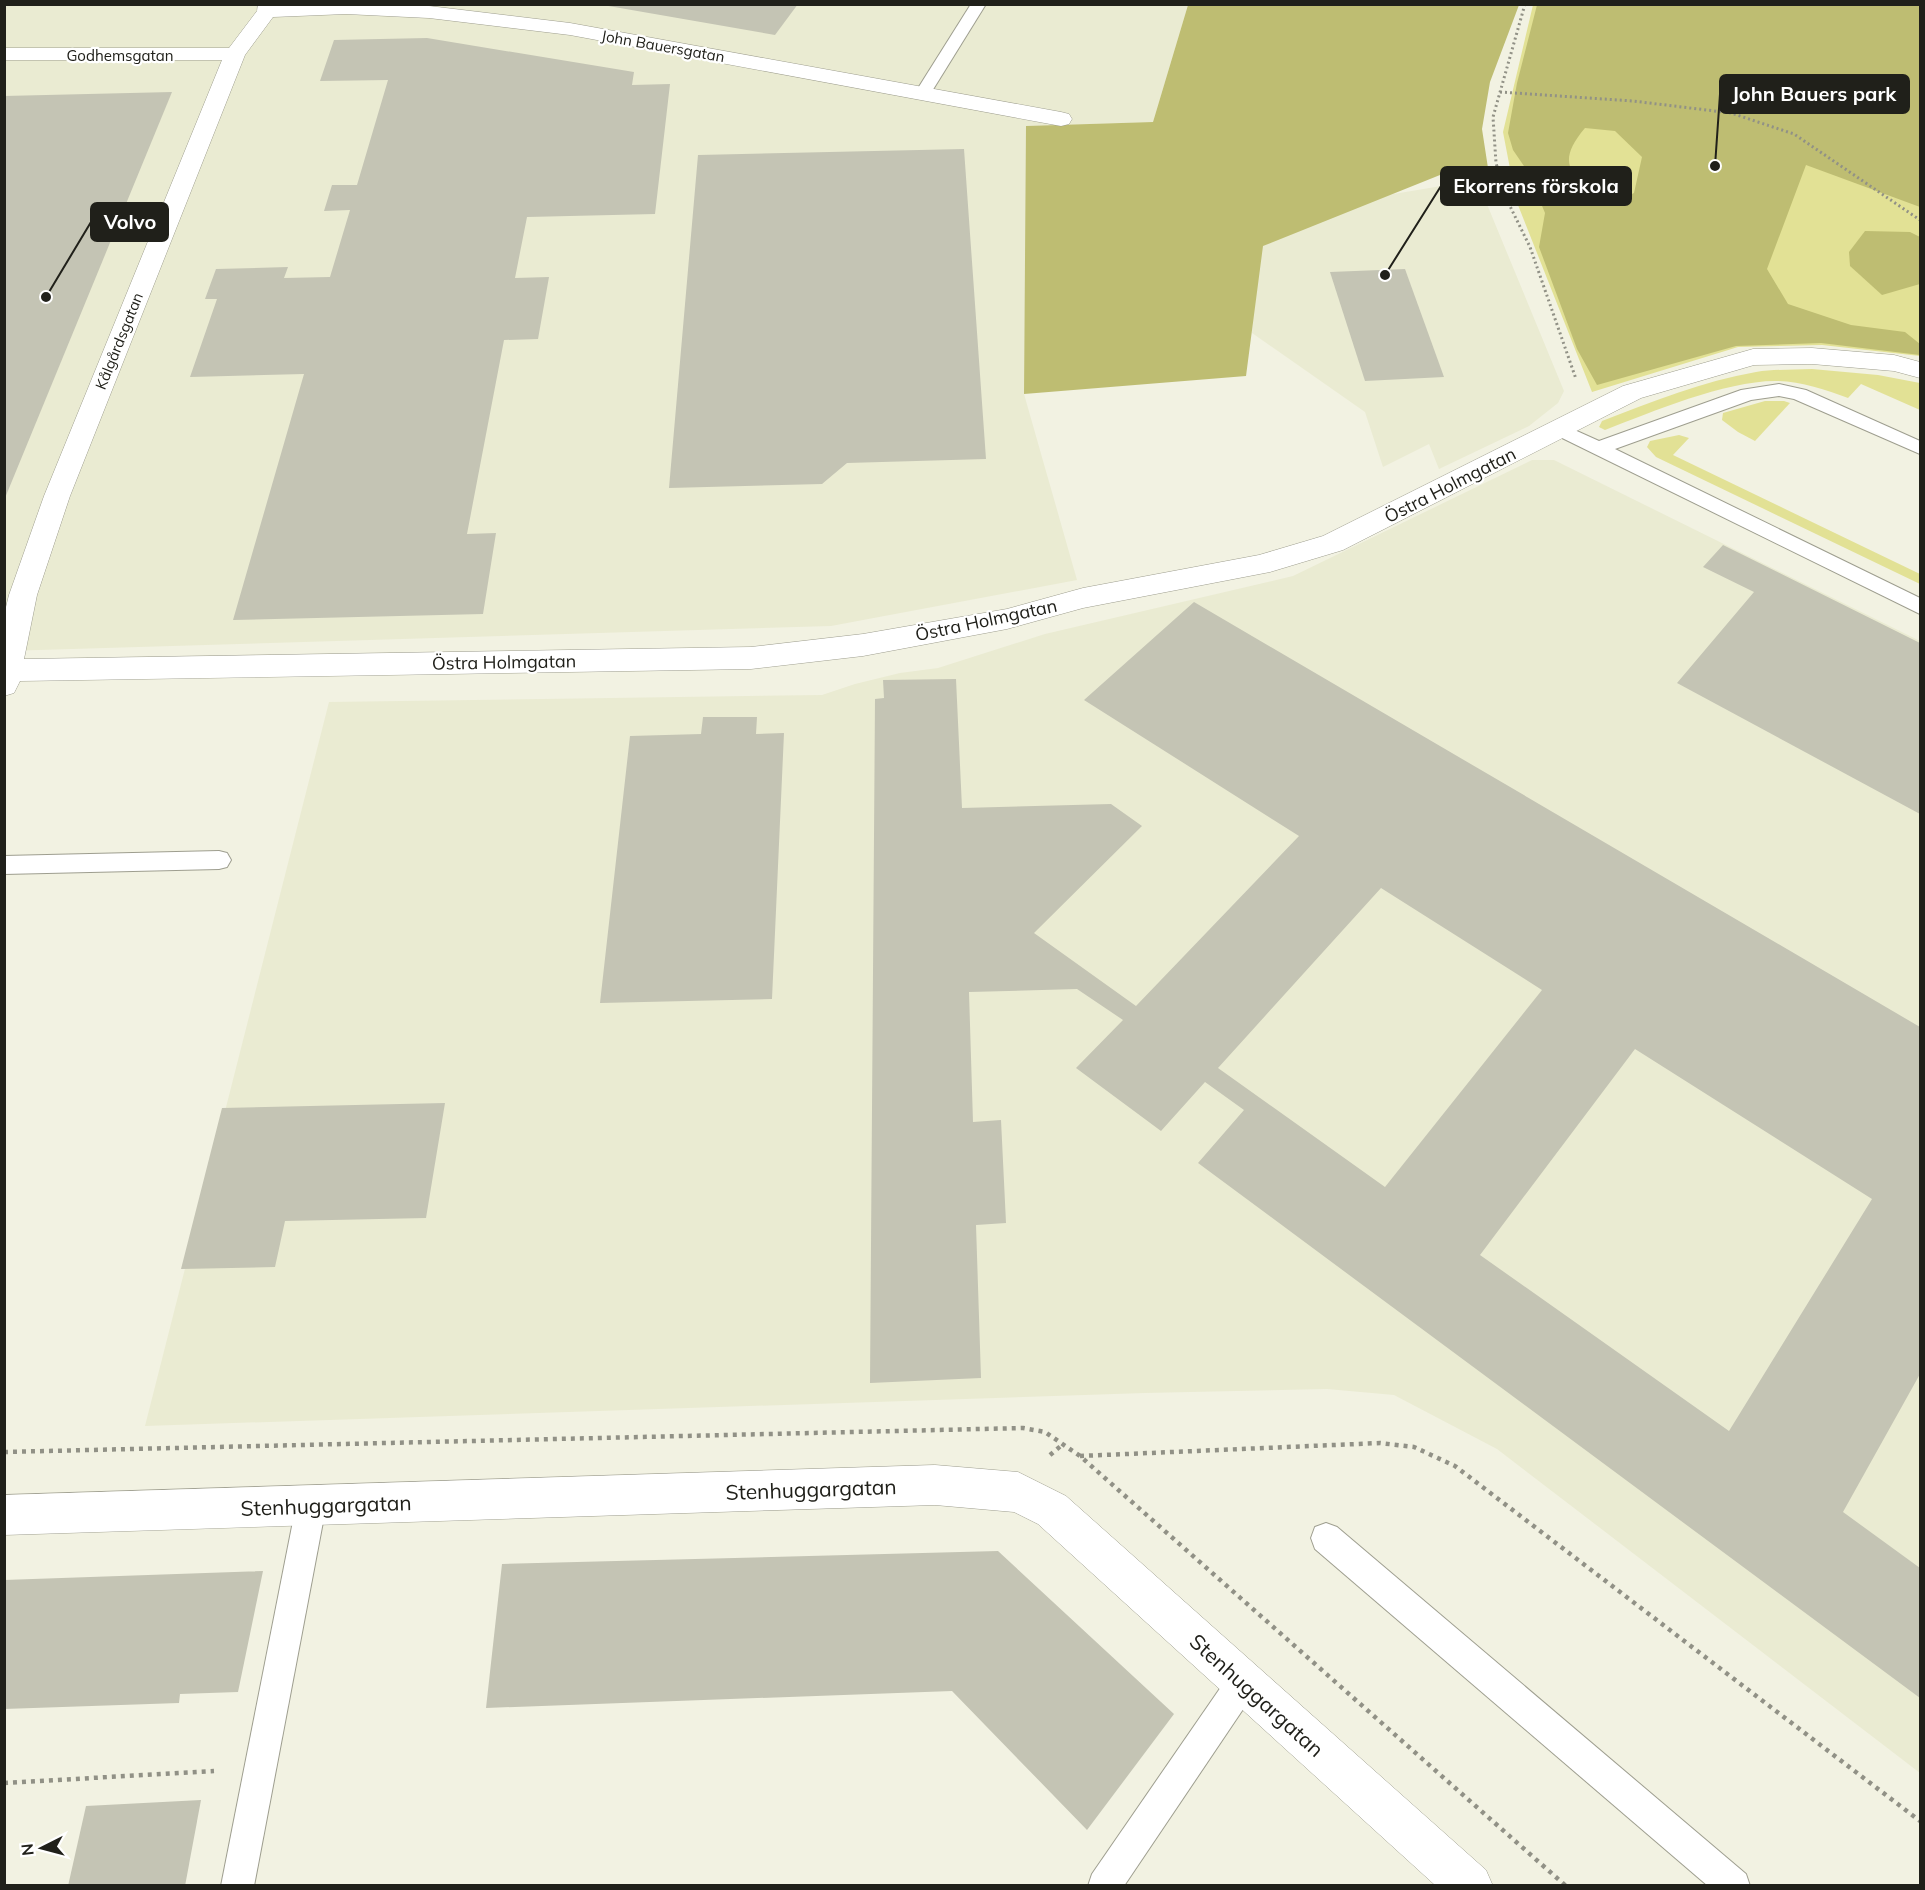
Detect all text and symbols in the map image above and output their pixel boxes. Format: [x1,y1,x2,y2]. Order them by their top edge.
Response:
street label: John Bauersgatan [600,26,726,66]
street label: Godhemsgatan [66,46,174,65]
callout: John Bauers park [1720,75,1909,113]
text: John Bauers park [1732,81,1897,106]
callout: Ekorrens förskola [1441,167,1631,205]
text: Ekorrens förskola [1453,173,1619,198]
callout: Volvo [91,203,168,241]
text: Volvo [103,209,157,234]
street label: Kålgårdsgatan [91,290,147,392]
street label: Östra Holmgatan [1380,442,1520,528]
street label: Östra Holmgatan [913,594,1059,646]
street label: Östra Holmgatan [432,649,576,675]
street label: Stenhuggargatan [725,1473,897,1505]
street label: Stenhuggargatan [240,1489,412,1521]
street label: Stenhuggargatan [1185,1628,1329,1762]
north arrow [12,1818,72,1878]
text: N [17,1843,38,1857]

